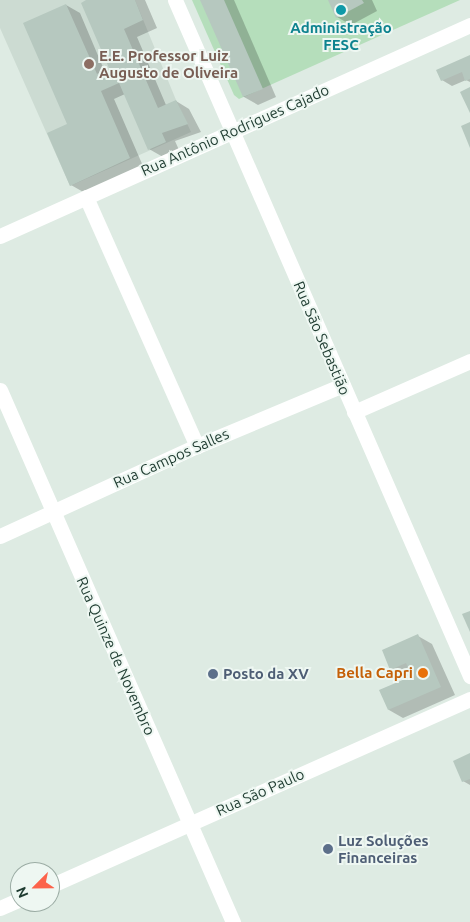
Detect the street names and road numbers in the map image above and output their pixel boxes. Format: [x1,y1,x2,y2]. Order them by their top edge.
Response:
street label: Rua Antônio Rodrigues Cajado [138,80,332,180]
street label: Rua São Sebastião [290,278,354,398]
street label: Rua Campos Salles [110,424,232,492]
street label: Rua Quinze de Novembro [73,574,159,738]
street label: Rua São Paulo [213,765,307,819]

